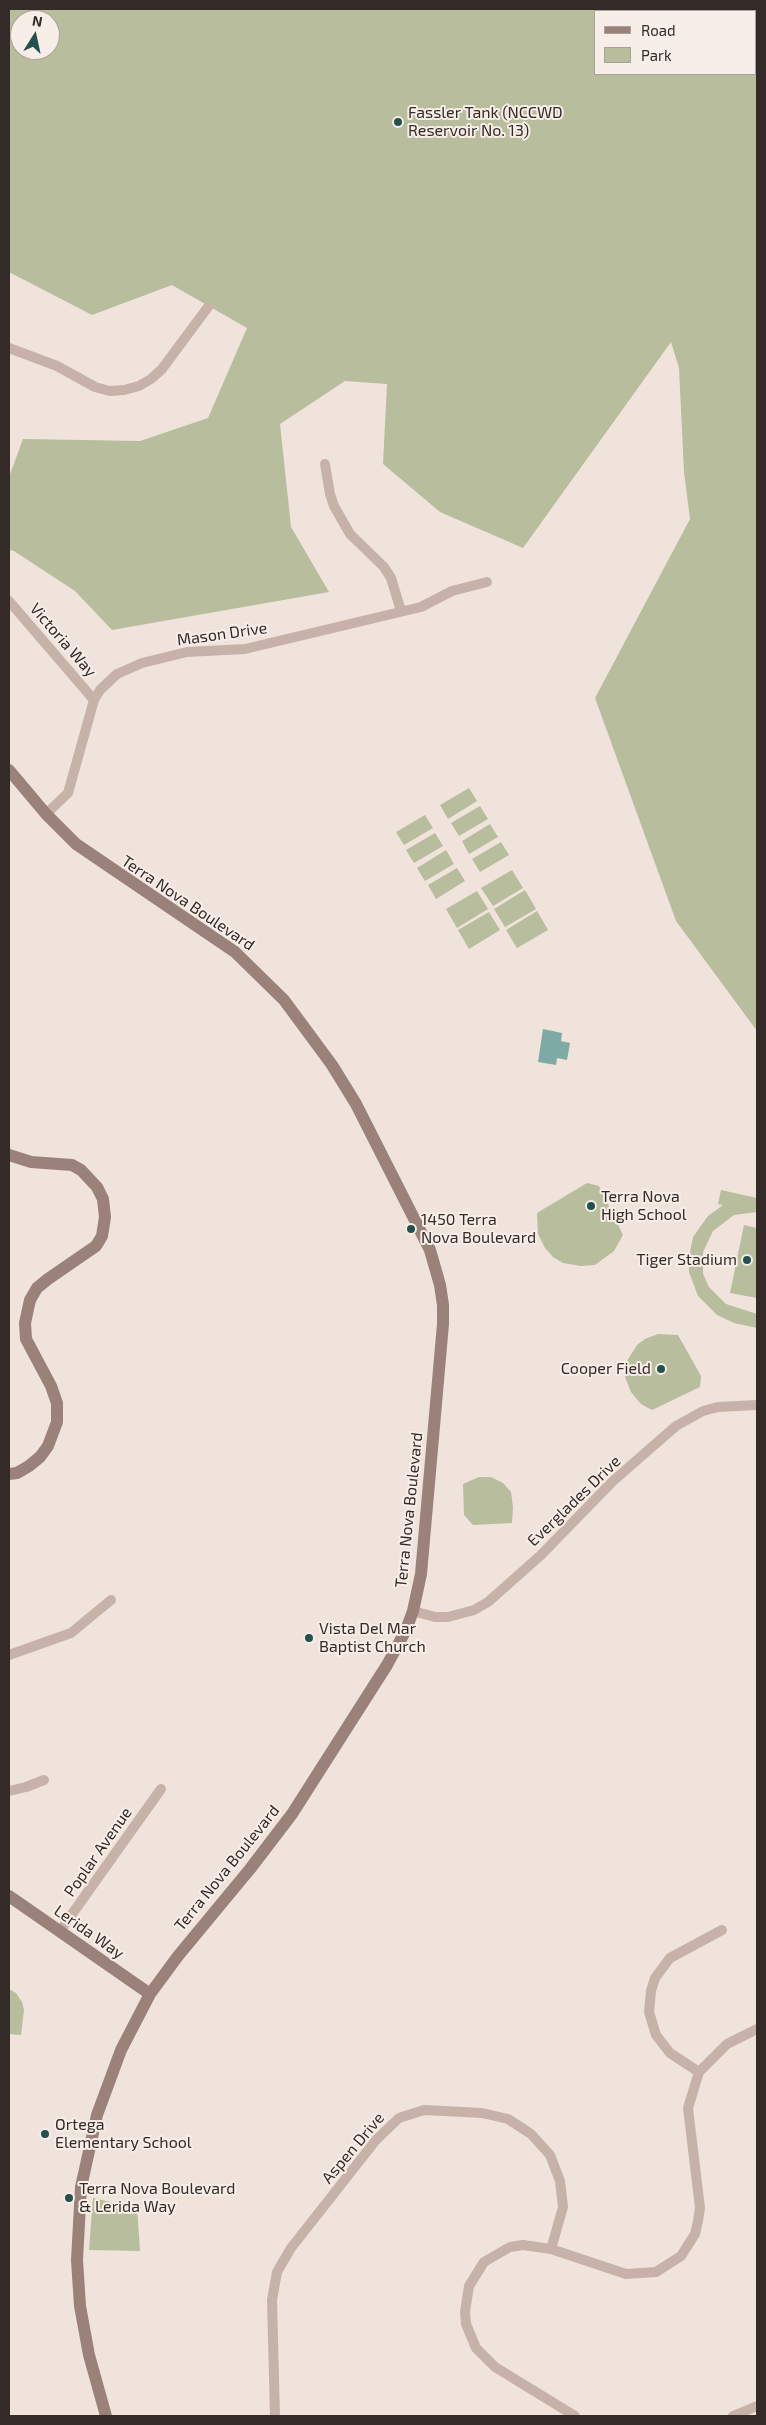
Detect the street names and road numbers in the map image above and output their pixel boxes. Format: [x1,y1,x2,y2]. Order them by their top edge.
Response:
street label: Victoria Way [26,599,100,681]
street label: Mason Drive [176,618,268,650]
street label: Terra Nova Boulevard [118,851,258,955]
street label: Terra Nova Boulevard [391,1431,427,1589]
street label: Everglades Drive [523,1452,625,1550]
street label: Terra Nova Boulevard [170,1801,284,1935]
street label: Poplar Avenue [60,1804,136,1900]
street label: Lerida Way [50,1901,128,1963]
street label: Aspen Drive [318,2109,388,2187]

